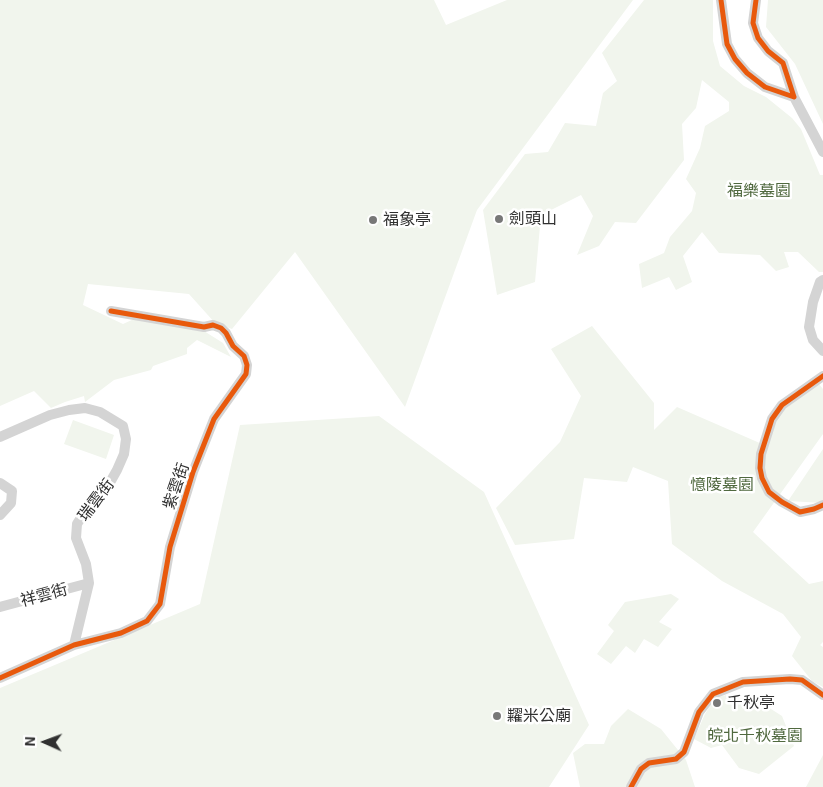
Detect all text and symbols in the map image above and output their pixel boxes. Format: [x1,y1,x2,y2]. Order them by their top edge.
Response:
park label: 福樂墓園 [727,181,791,201]
place label: 劍頭山 [509,209,557,229]
place label: 福象亭 [383,210,431,230]
marker: 劍頭山 [493,213,505,225]
marker: 福象亭 [367,214,379,226]
street label: 紫雲街 [159,460,193,512]
street label: 瑞雲街 [74,475,118,525]
park label: 憶陵墓園 [690,475,754,495]
street label: 祥雲街 [18,580,70,610]
place label: 千秋亭 [727,693,775,713]
marker: 千秋亭 [711,697,723,709]
place label: 糶米公廟 [507,706,571,726]
marker: 糶米公廟 [491,710,503,722]
north arrow [20,717,70,767]
park label: 皖北千秋墓園 [707,726,803,746]
text: N [21,736,38,747]

